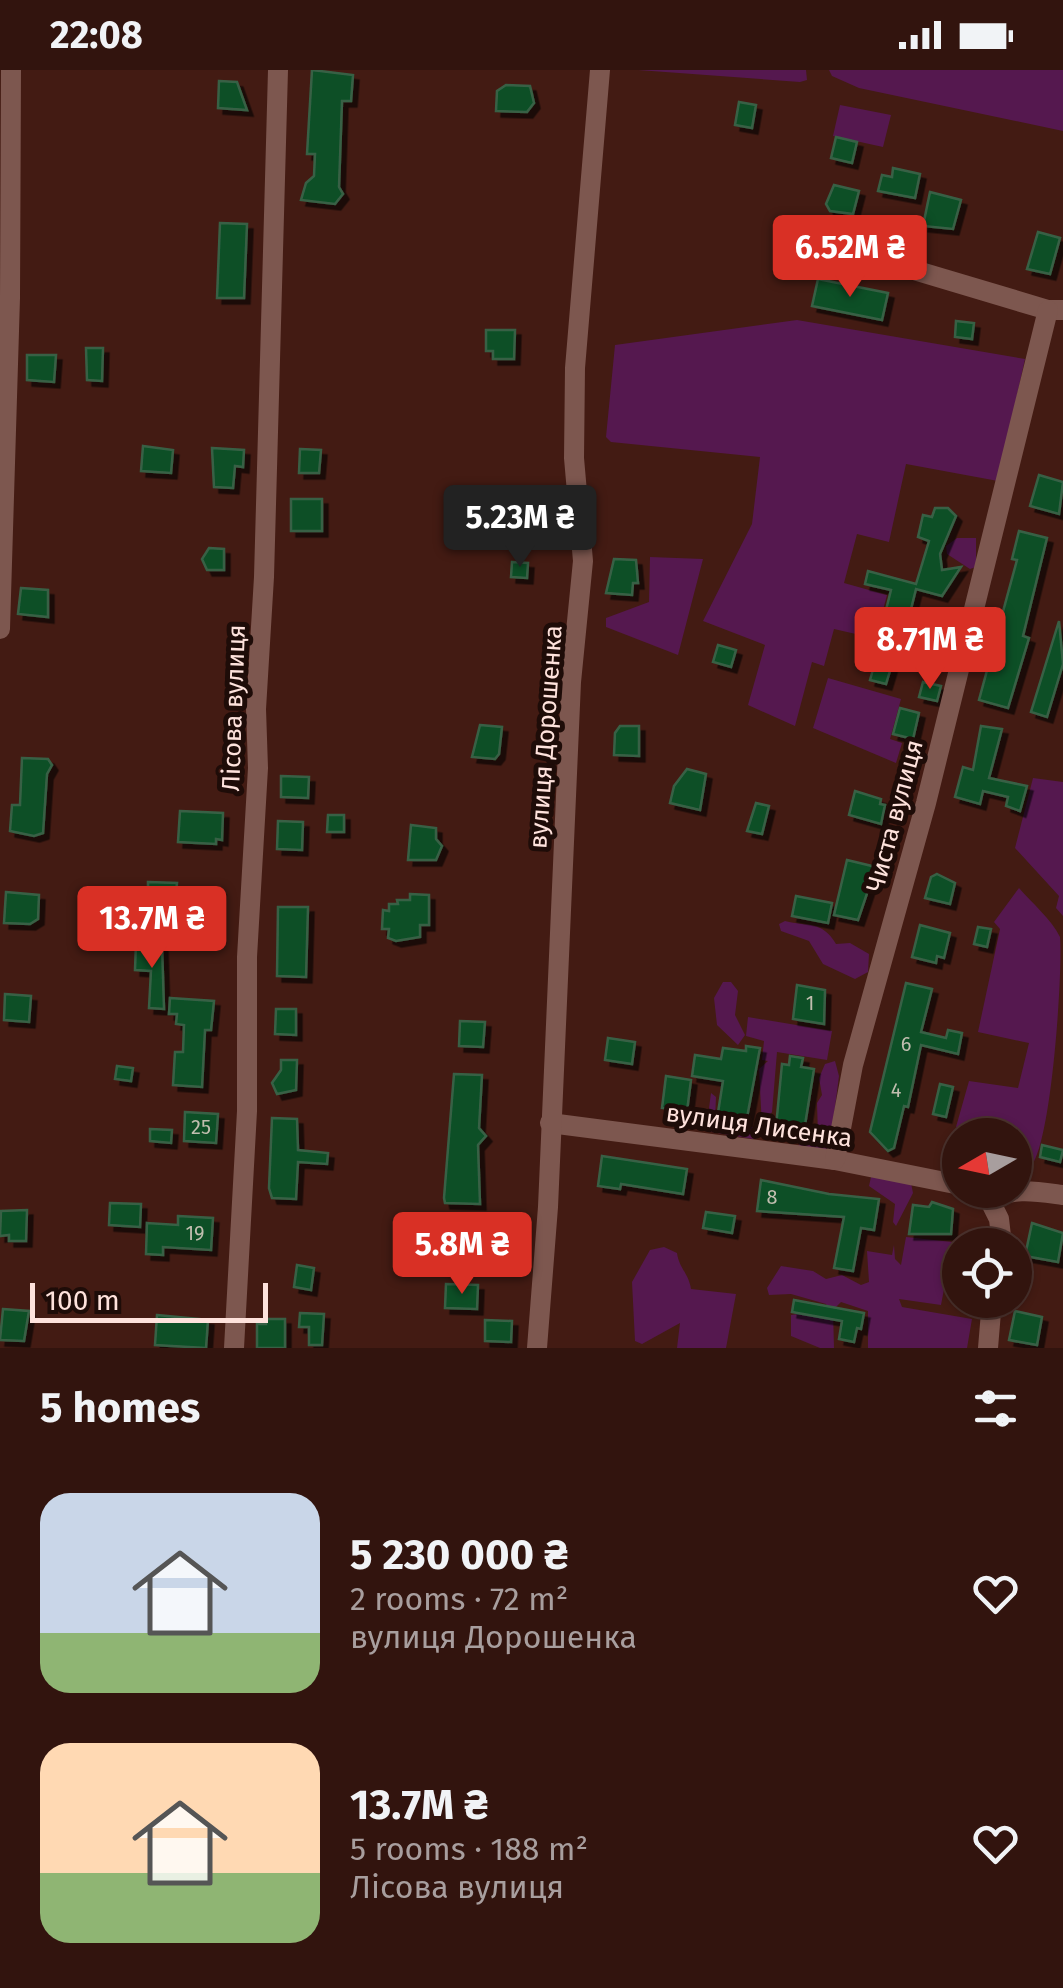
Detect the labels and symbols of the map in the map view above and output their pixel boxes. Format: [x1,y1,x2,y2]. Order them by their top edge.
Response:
pin: 6.52M ₴ [758,215,942,300]
pin: 5.23M ₴ [428,485,612,570]
pin: 8.71M ₴ [838,607,1022,692]
street label: Лісова вулиця [216,624,252,792]
street label: вулиця Дорошенка [523,624,569,850]
street label: Чиста вулиця [860,737,930,895]
pin: 13.7M ₴ [60,886,244,971]
house number: 1 [806,991,814,1015]
house number: 6 [901,1032,911,1056]
house number: 4 [891,1078,902,1102]
street label: вулиця Лисенка [664,1098,854,1154]
house number: 25 [191,1115,211,1139]
north arrow [942,1118,1032,1208]
house number: 8 [766,1185,778,1209]
pin: 5.8M ₴ [381,1212,543,1297]
house number: 19 [185,1221,205,1245]
scale bar [30,1278,268,1322]

